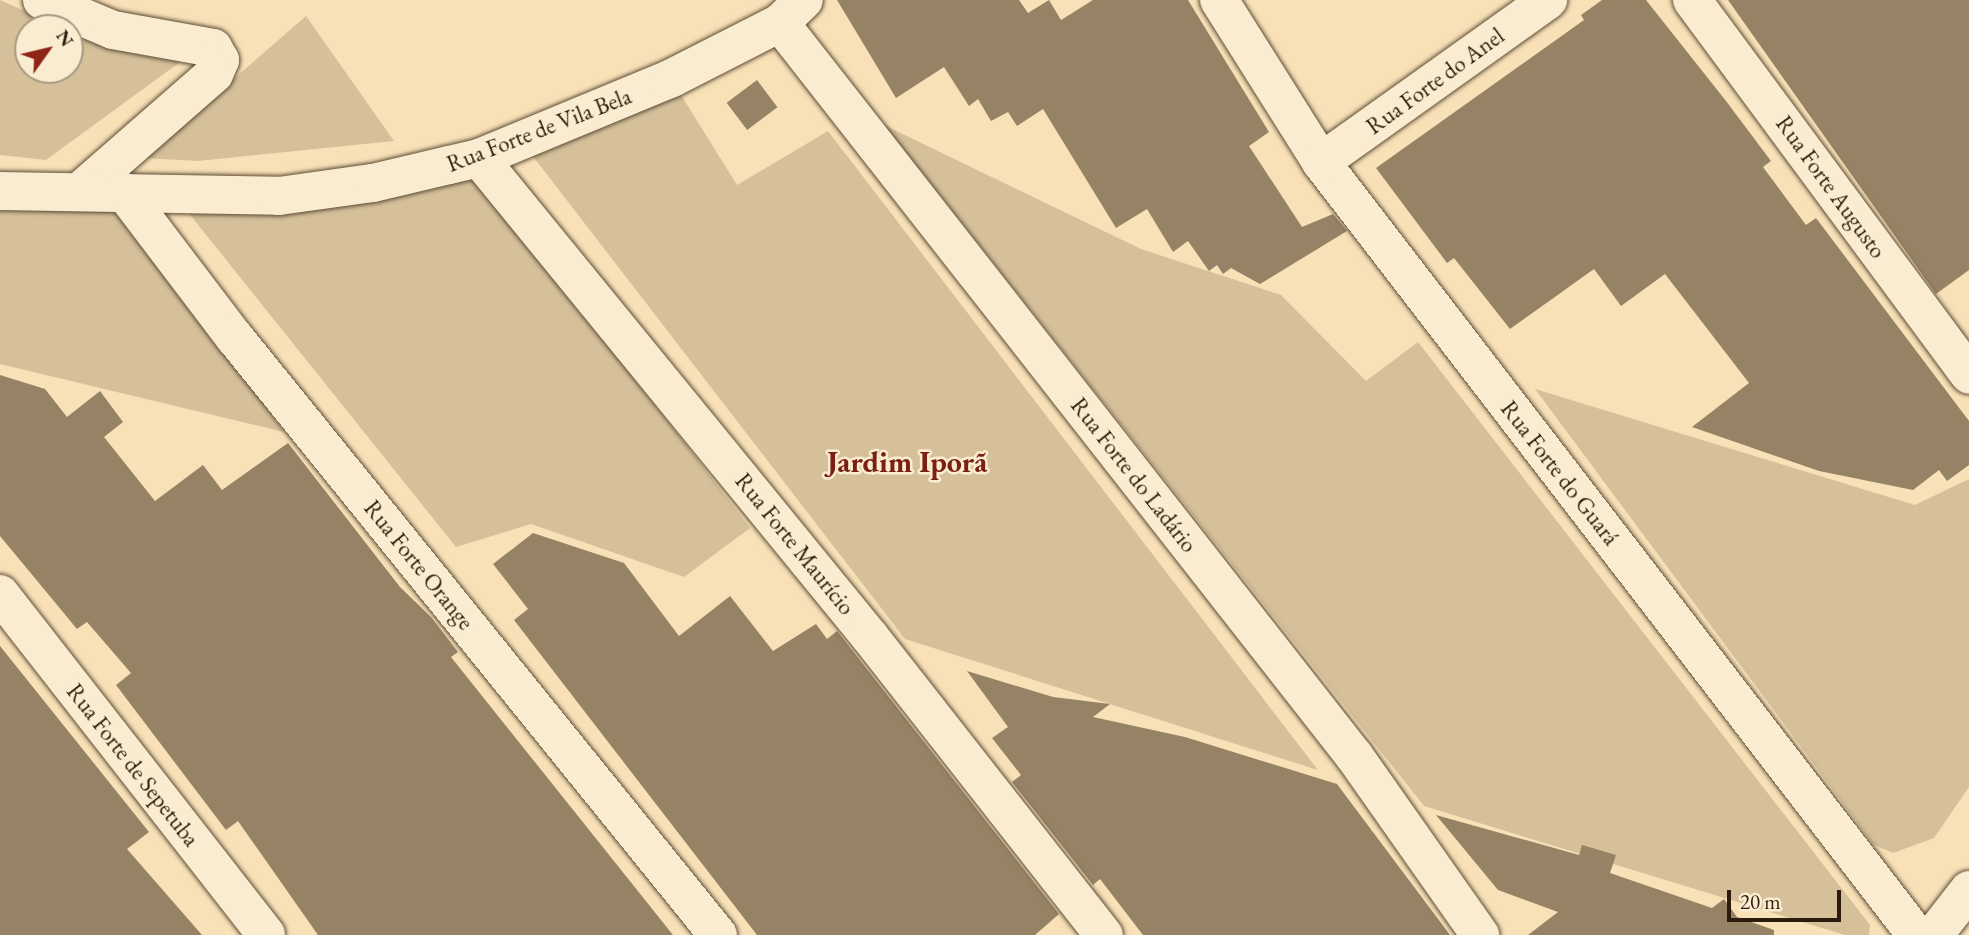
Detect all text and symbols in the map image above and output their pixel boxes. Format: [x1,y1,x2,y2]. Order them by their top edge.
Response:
north arrow [14,14,84,84]
street label: Rua Forte do Anel [1361,22,1509,140]
text: N [51,25,80,51]
street label: Rua Forte de Vila Bela [443,82,635,178]
street label: Rua Forte Augusto [1770,110,1892,264]
street label: Rua Forte do Ladário [1065,392,1203,558]
street label: Rua Forte do Guará [1495,395,1625,551]
district label: Jardim Iporã [827,444,987,480]
street label: Rua Forte Maurício [729,468,861,620]
street label: Rua Forte Orange [358,495,480,635]
street label: Rua Forte de Sepetuba [61,678,205,852]
scale bar [1731,876,1845,920]
text: 20 m [1740,888,1781,915]

